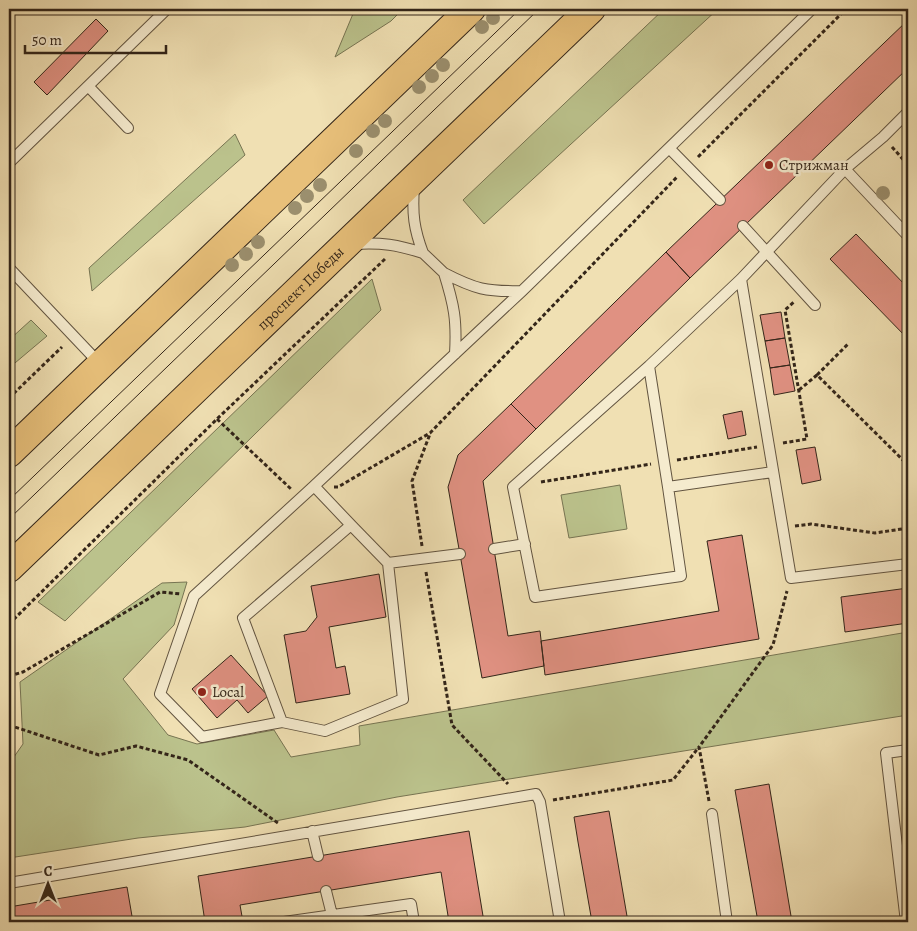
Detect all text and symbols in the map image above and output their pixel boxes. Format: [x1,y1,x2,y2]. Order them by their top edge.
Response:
scale bar [25,22,166,54]
text: 50 m [32,30,62,50]
place label: Стрижман [779,155,849,175]
marker: Стрижман [763,159,775,171]
street label: проспект Победы [253,242,348,335]
place label: Local [212,682,244,702]
marker: Local [196,686,208,698]
north arrow [22,858,72,908]
text: С [44,862,53,881]

